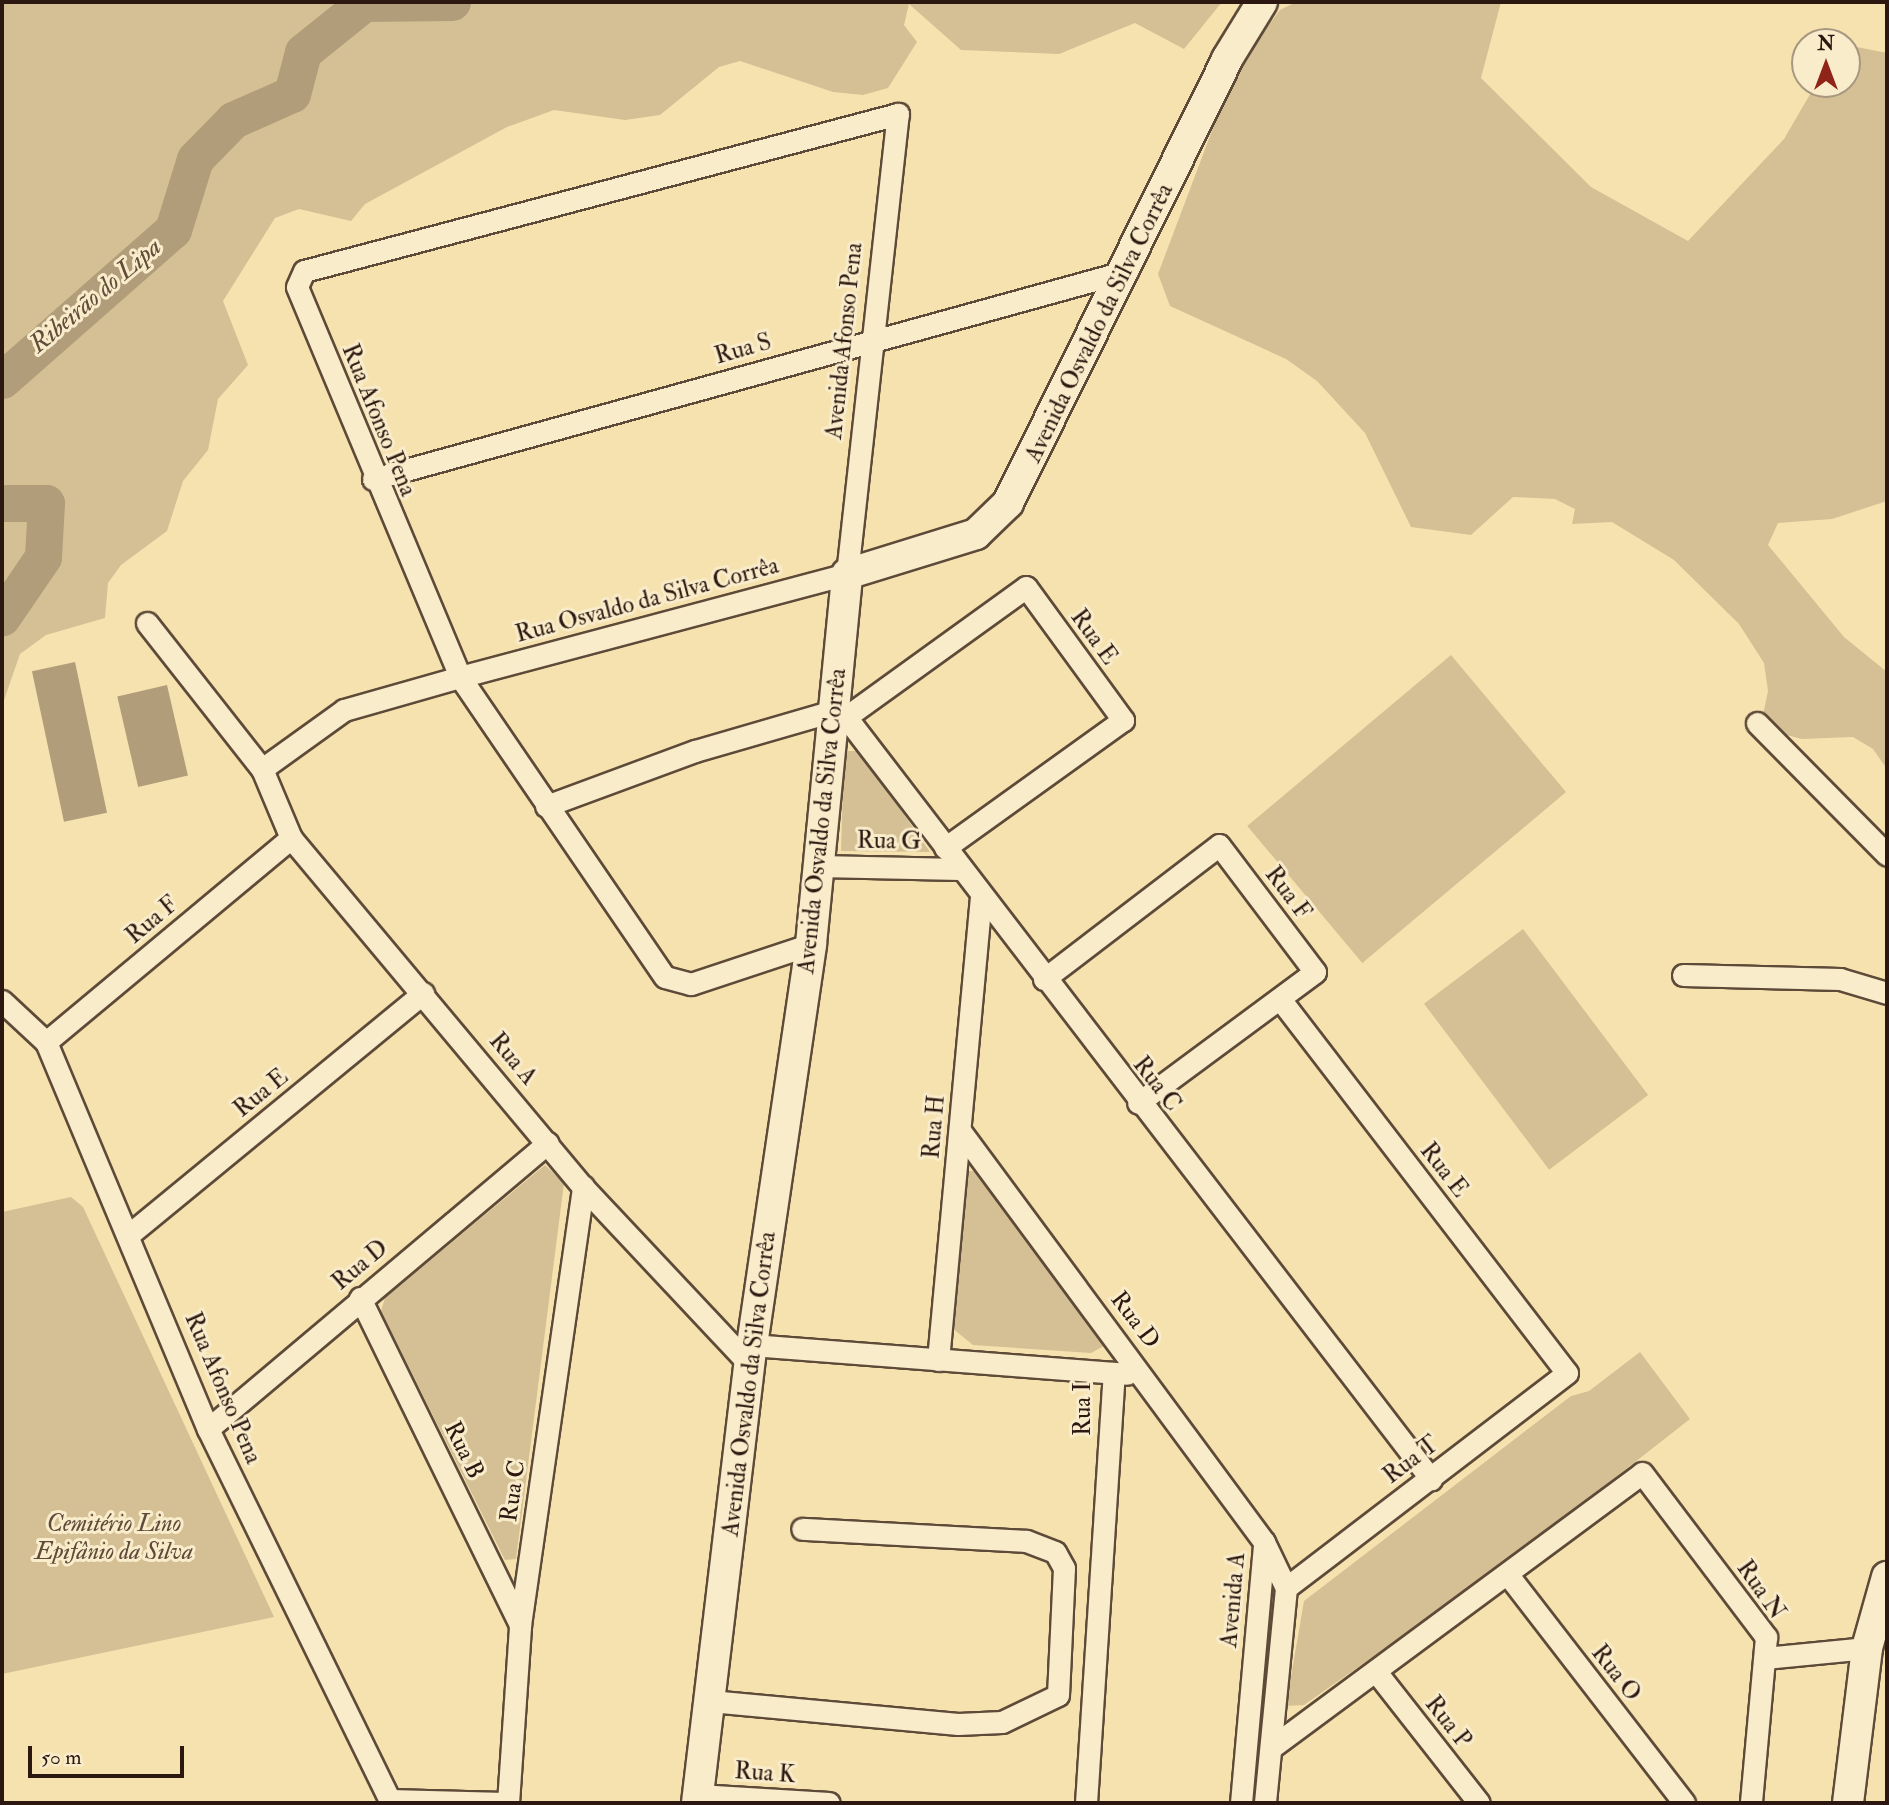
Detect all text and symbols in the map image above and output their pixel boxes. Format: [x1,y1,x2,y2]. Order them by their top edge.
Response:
north arrow [1791,28,1861,98]
text: N [1817,32,1835,56]
street label: Avenida Osvaldo da Silva Corrêa [1019,179,1179,467]
water label: Ribeirão do Lipa [24,232,168,360]
street label: Avenida Afonso Pena [819,241,869,441]
street label: Rua S [711,327,775,371]
street label: Rua Afonso Pena [335,340,423,500]
street label: Rua Osvaldo da Silva Corrêa [512,551,782,649]
street label: Rua E [1064,604,1124,670]
street label: Avenida Osvaldo da Silva Corrêa [792,667,852,975]
street label: Rua G [857,826,921,856]
street label: Rua F [1259,861,1317,925]
street label: Rua F [120,890,184,950]
street label: Rua A [483,1027,543,1091]
street label: Rua C [1127,1051,1187,1117]
street label: Rua E [228,1062,294,1124]
street label: Rua H [917,1094,951,1160]
street label: Rua E [1414,1137,1474,1203]
street label: Avenida Osvaldo da Silva Corrêa [716,1230,782,1538]
street label: Rua D [326,1233,394,1297]
street label: Rua D [1104,1286,1166,1354]
street label: Rua Afonso Pena [178,1308,268,1468]
street label: Rua I [1069,1382,1097,1436]
street label: Rua B [438,1417,490,1483]
street label: Rua T [1378,1430,1444,1490]
street label: Rua C [494,1458,532,1524]
park label: Cemitério Lino Epifânio da Silva [35,1510,193,1566]
street label: Avenida A [1214,1551,1252,1649]
street label: Rua N [1730,1555,1792,1625]
street label: Rua O [1585,1639,1647,1707]
street label: Rua P [1419,1690,1477,1754]
scale bar [32,1731,187,1775]
text: 50 m [41,1744,82,1771]
street label: Rua K [734,1757,796,1789]

